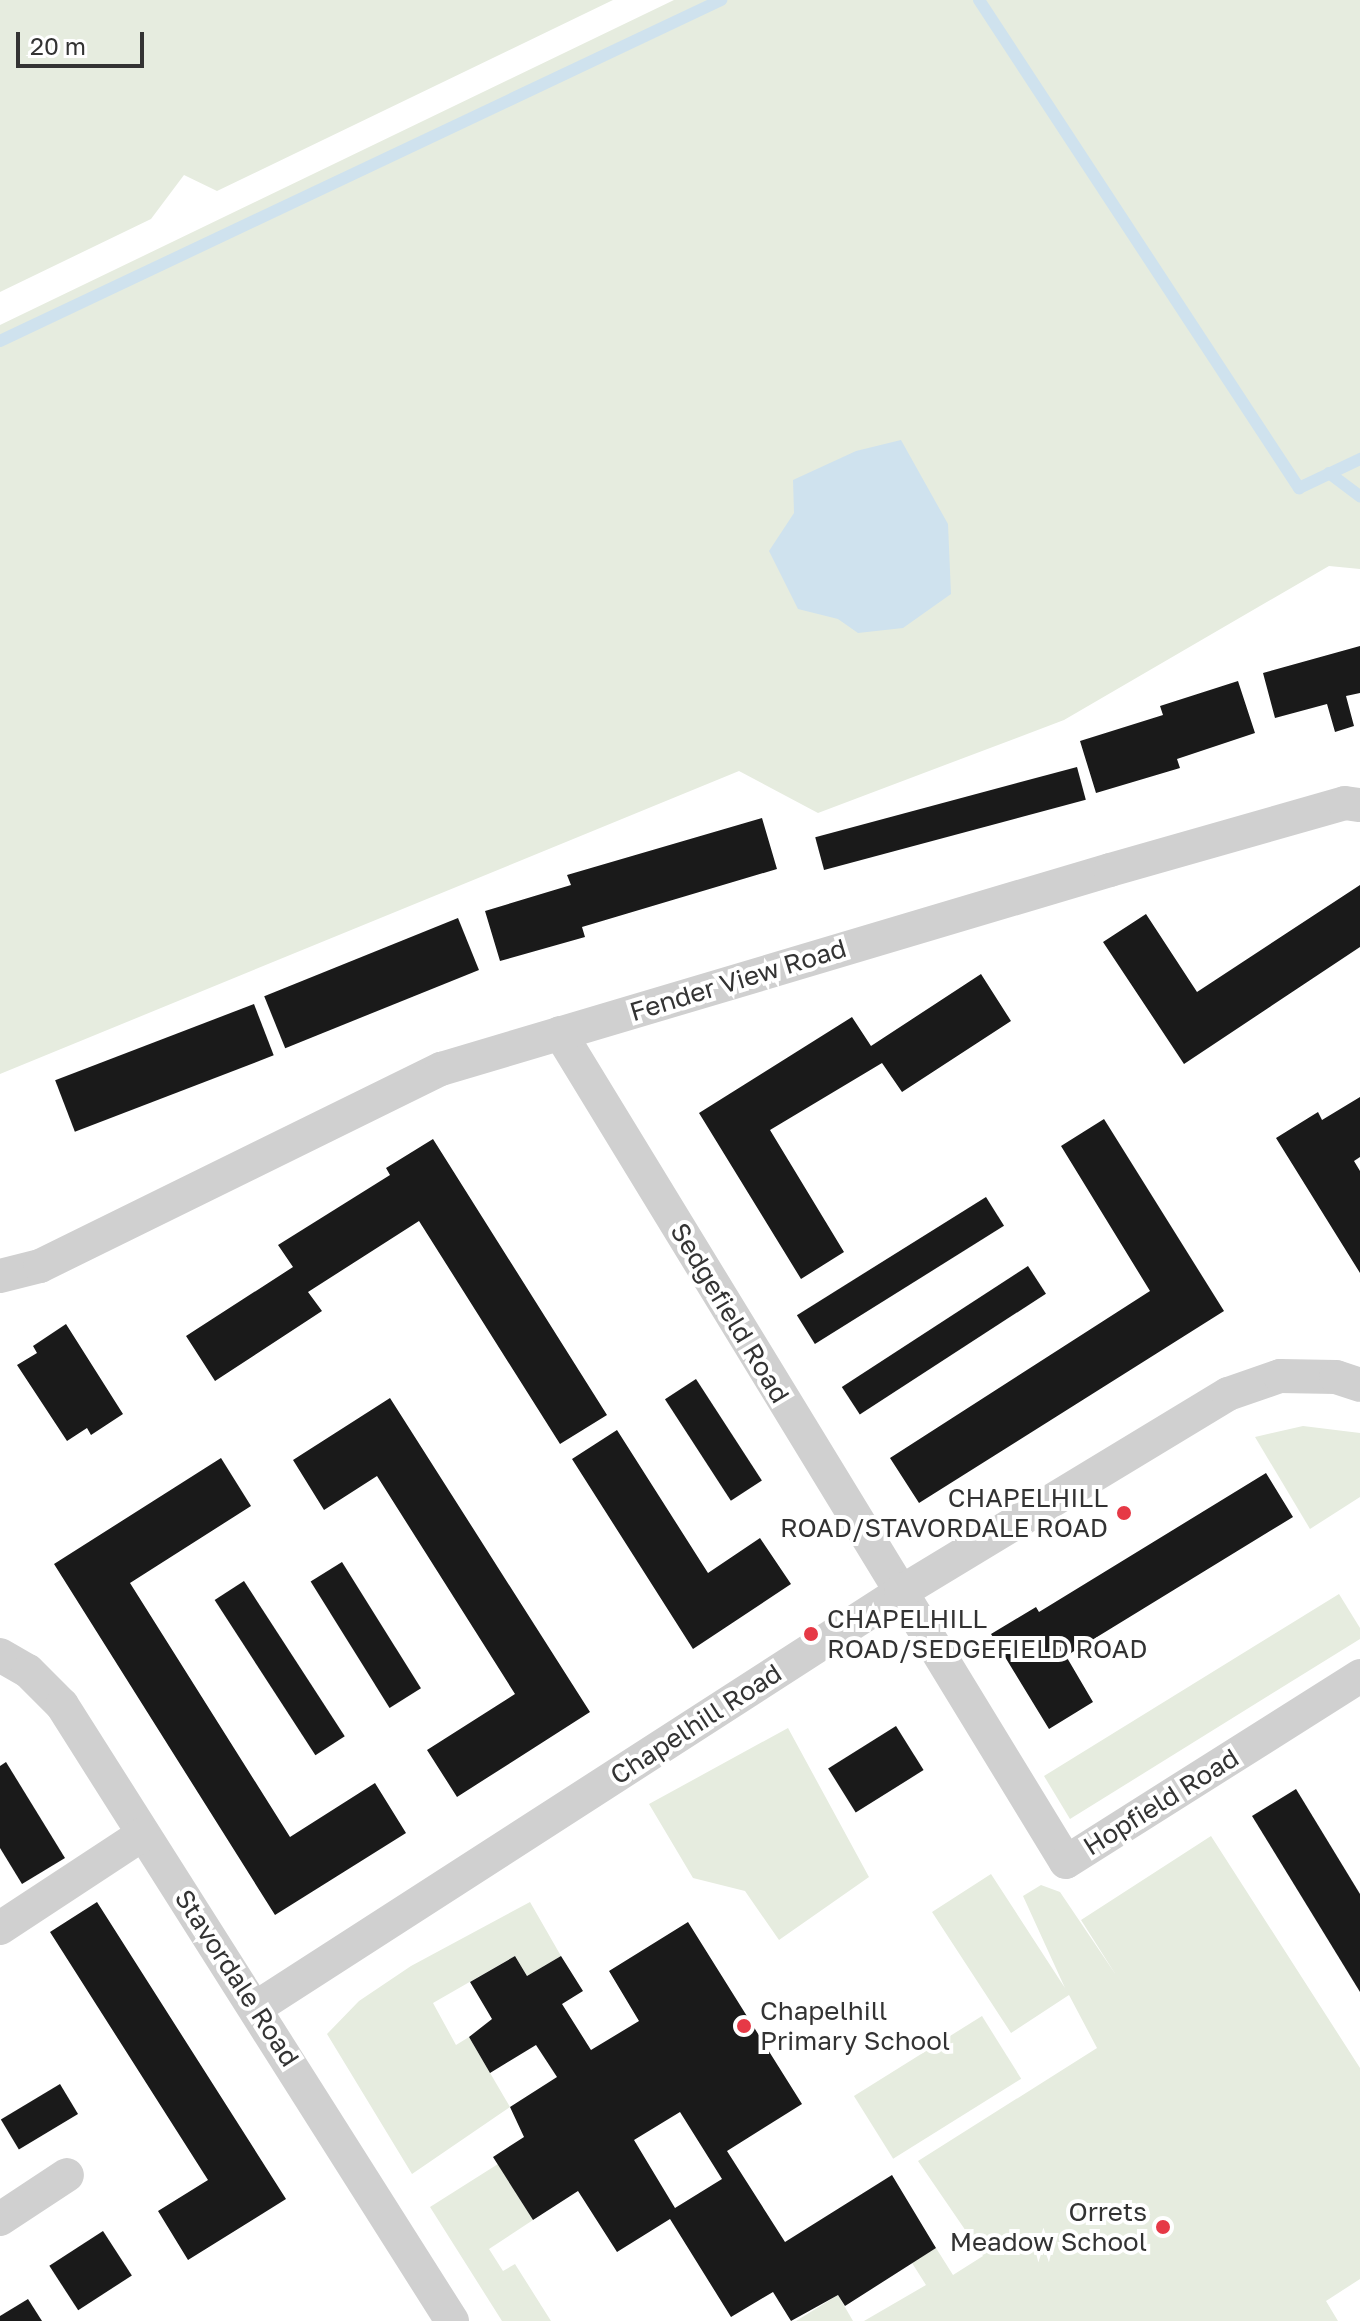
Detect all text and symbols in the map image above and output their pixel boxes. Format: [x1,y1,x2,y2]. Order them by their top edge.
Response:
scale bar [20,16,148,66]
text: 20 m [30,31,86,60]
street label: Fender View Road [626,932,850,1028]
street label: Sedgefield Road [664,1217,796,1409]
place label: CHAPELHILL ROAD/STAVORDALE ROAD [780,1482,1108,1544]
marker: CHAPELHILL ROAD/STAVORDALE ROAD [1115,1504,1133,1522]
place label: CHAPELHILL ROAD/SEDGEFIELD ROAD [827,1603,1147,1664]
marker: CHAPELHILL ROAD/SEDGEFIELD ROAD [802,1625,820,1643]
street label: Chapelhill Road [605,1657,787,1791]
street label: Hopfield Road [1078,1742,1244,1862]
street label: Stavordale Road [168,1884,306,2072]
place label: Chapelhill Primary School [760,1995,950,2056]
marker: Chapelhill Primary School [735,2017,753,2035]
place label: Orrets Meadow School [950,2196,1147,2258]
marker: Orrets Meadow School [1154,2218,1172,2236]

